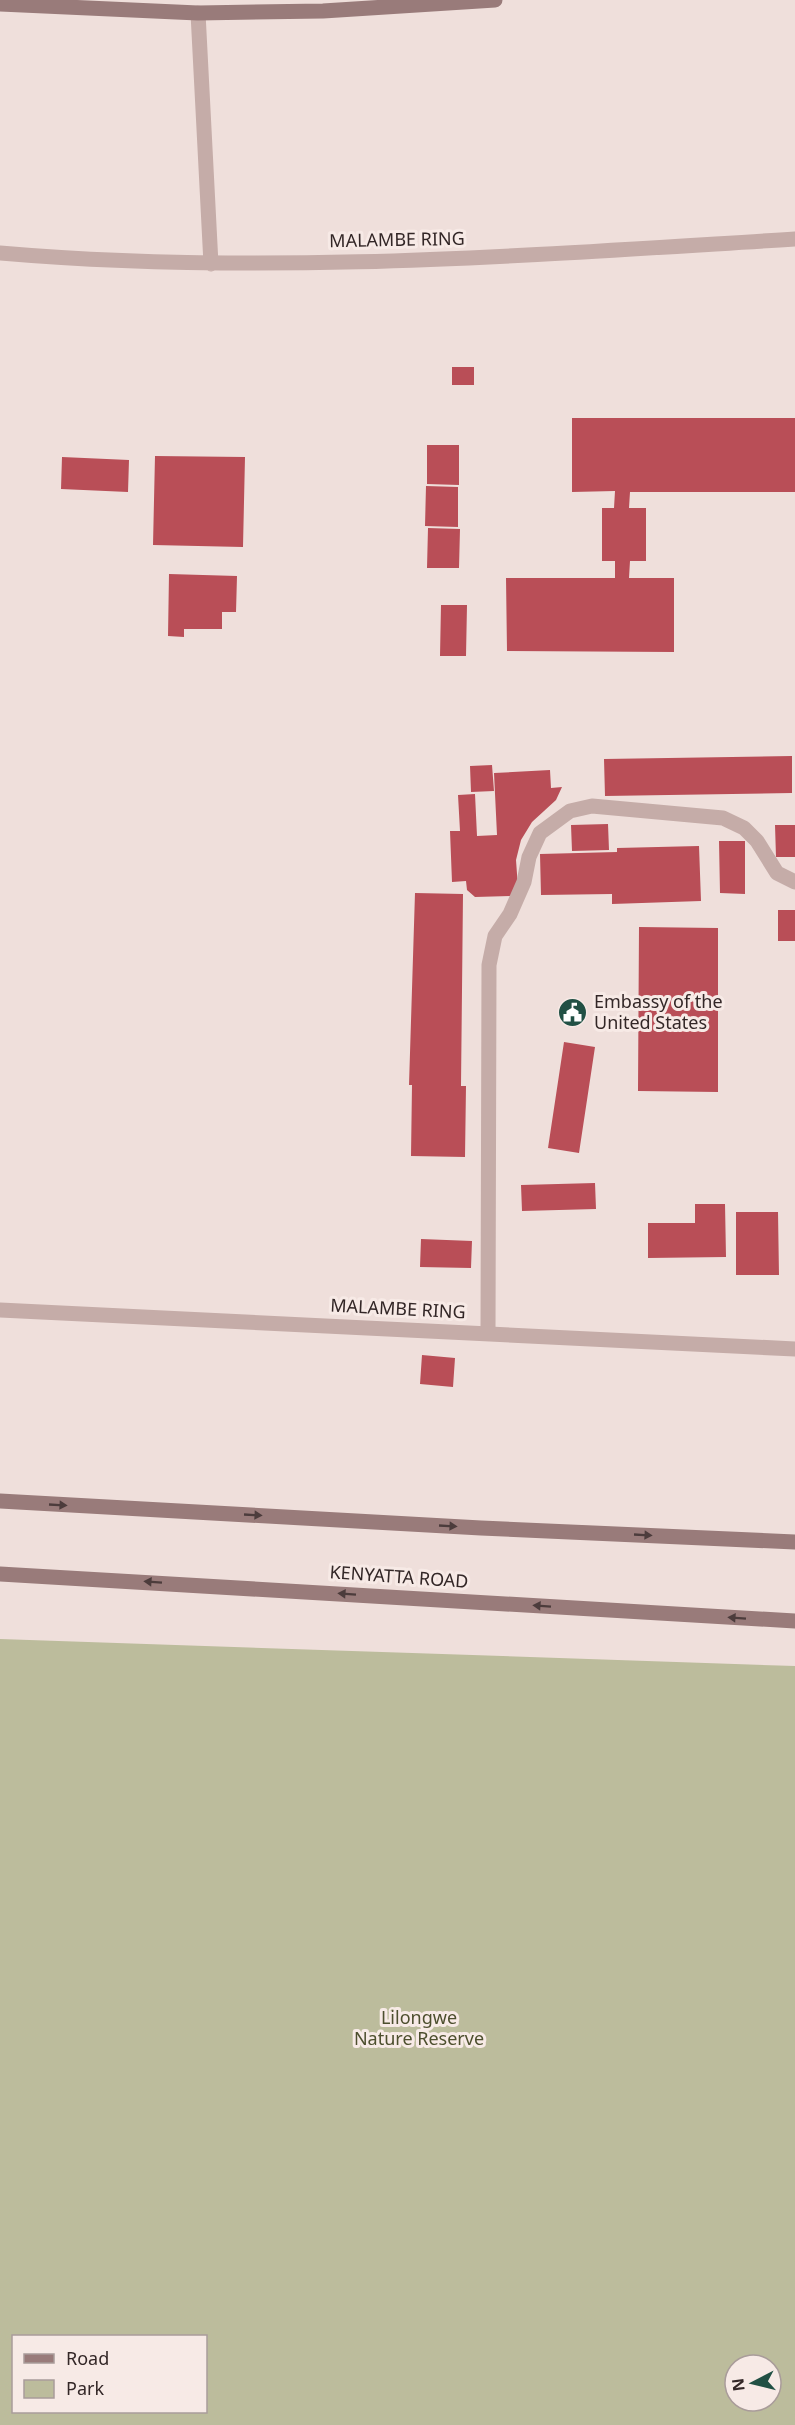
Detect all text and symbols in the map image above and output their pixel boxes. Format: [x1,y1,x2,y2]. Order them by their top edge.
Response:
street label: MALAMBE RING [329,226,465,252]
place label: Embassy of the United States [594,989,723,1034]
public building icon: Embassy of the United States [557,996,589,1028]
street label: MALAMBE RING [330,1292,466,1324]
one-way arrow [49,1500,68,1509]
one-way arrow [244,1511,263,1520]
one-way arrow [438,1522,457,1531]
one-way arrow [633,1531,652,1540]
street label: KENYATTA ROAD [329,1559,469,1593]
one-way arrow [143,1577,162,1586]
one-way arrow [338,1589,357,1598]
one-way arrow [532,1601,551,1610]
one-way arrow [727,1613,746,1622]
park label: Lilongwe Nature Reserve [354,2005,484,2050]
legend [12,2335,207,2413]
text: Road [66,2346,109,2370]
north arrow [723,2353,783,2413]
text: Park [66,2376,104,2400]
text: N [726,2377,750,2393]

